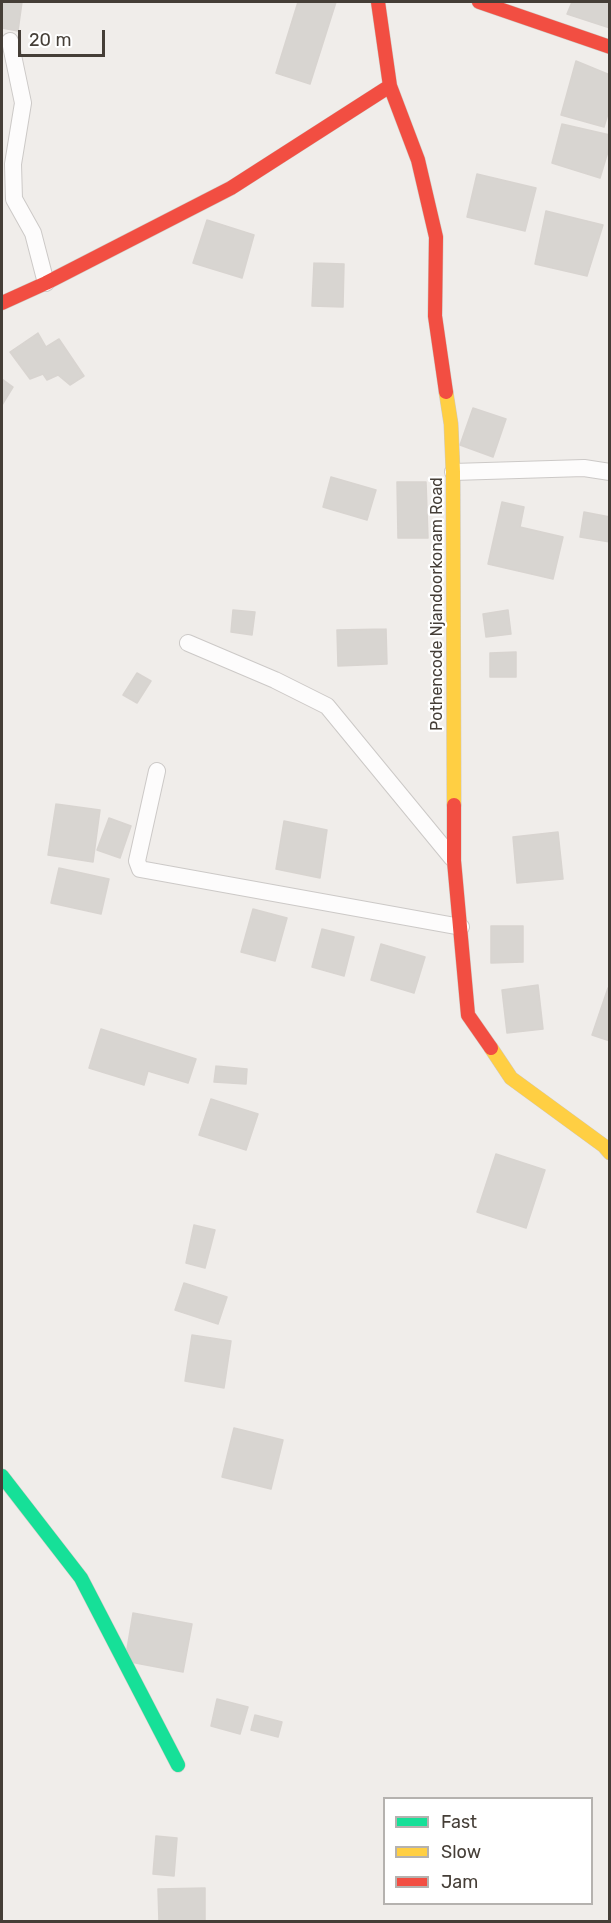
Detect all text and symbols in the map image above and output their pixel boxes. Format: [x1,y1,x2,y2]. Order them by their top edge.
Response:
scale bar [21,18,108,56]
text: 20 m [29,29,71,51]
street label: Pothencode Njandoorkonam Road [427,477,447,731]
legend [383,1797,593,1905]
text: Fast [441,1811,477,1833]
text: Slow [441,1841,481,1863]
text: Jam [441,1871,478,1893]

